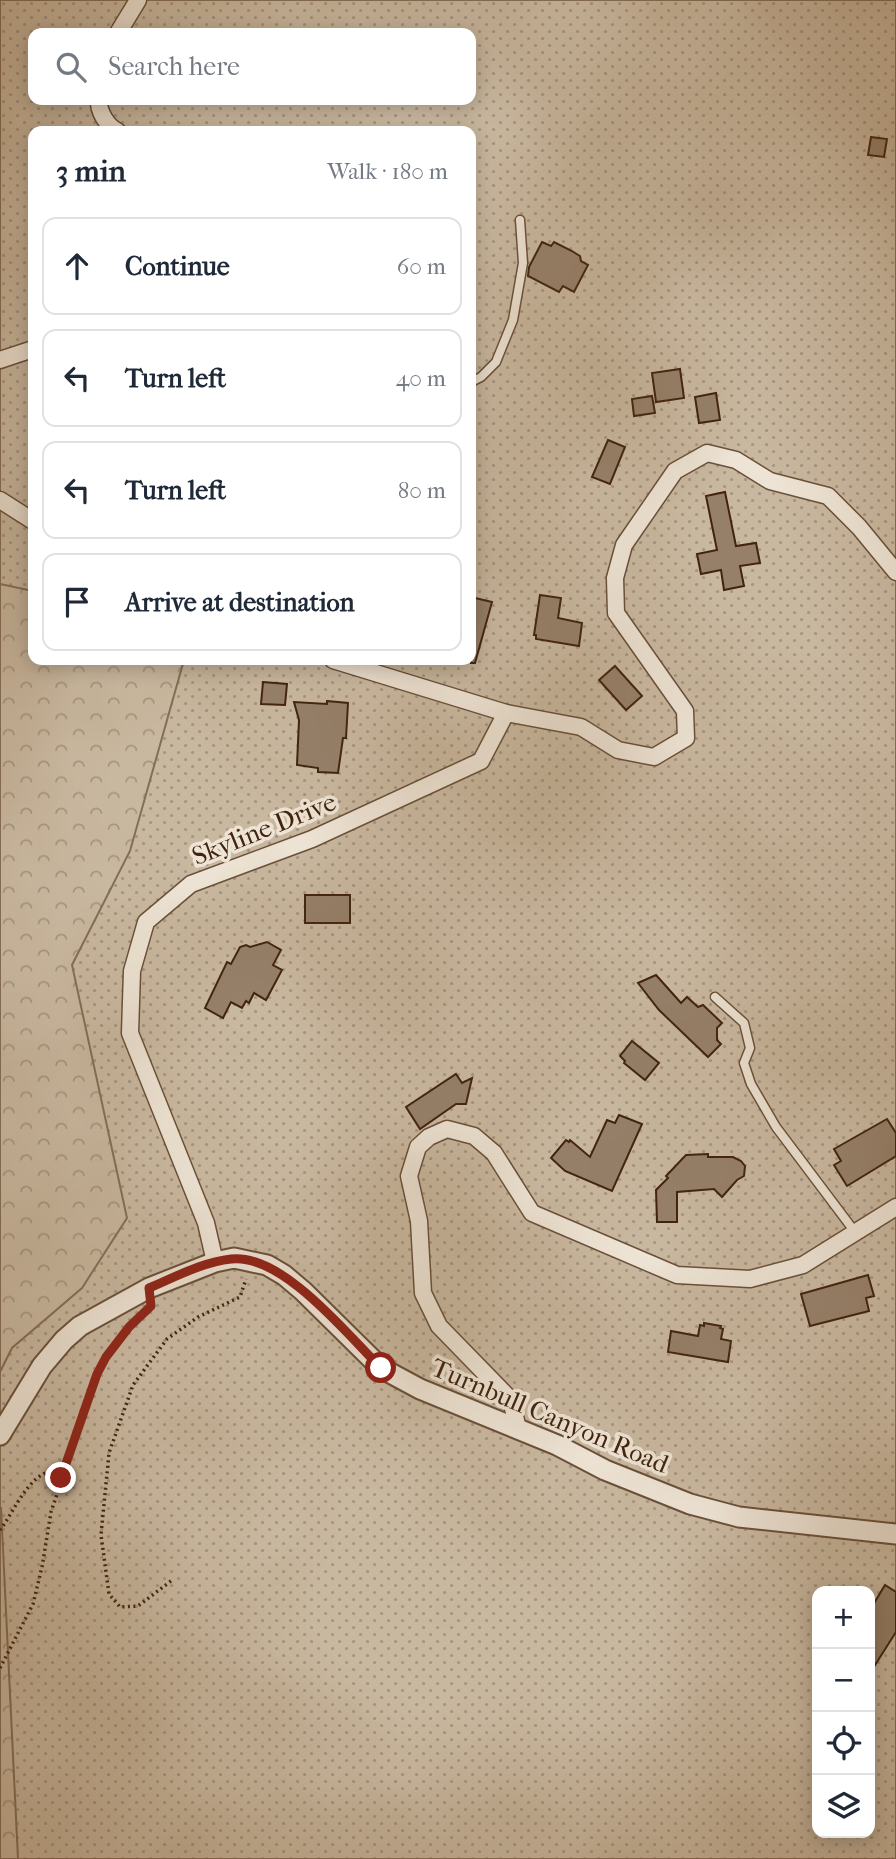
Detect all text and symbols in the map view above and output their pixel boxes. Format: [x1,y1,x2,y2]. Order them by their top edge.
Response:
search box [28,28,476,105]
icon: search [52,48,90,86]
text: Search here [108,51,240,82]
text: 3 min [56,154,126,189]
text: Walk · 180 m [327,158,448,185]
icon: ahead [58,247,96,285]
text: Continue [125,251,230,282]
text: 60 m [397,253,446,280]
icon: left [58,359,96,397]
text: Turn left [125,363,226,394]
text: 40 m [396,365,446,392]
icon: left [58,471,96,509]
text: Turn left [125,475,226,506]
text: 80 m [398,477,446,504]
icon: arrive [58,583,96,621]
text: Arrive at destination [125,587,355,618]
street label: Skyline Drive [188,786,341,872]
route start [365,1352,396,1383]
street label: Turnbull Canyon Road [427,1352,674,1480]
route end [45,1462,76,1493]
map controls [812,1586,875,1838]
button: + [812,1586,875,1649]
button: − [812,1649,875,1712]
button: locate [812,1712,875,1775]
button: layers [812,1775,875,1838]

